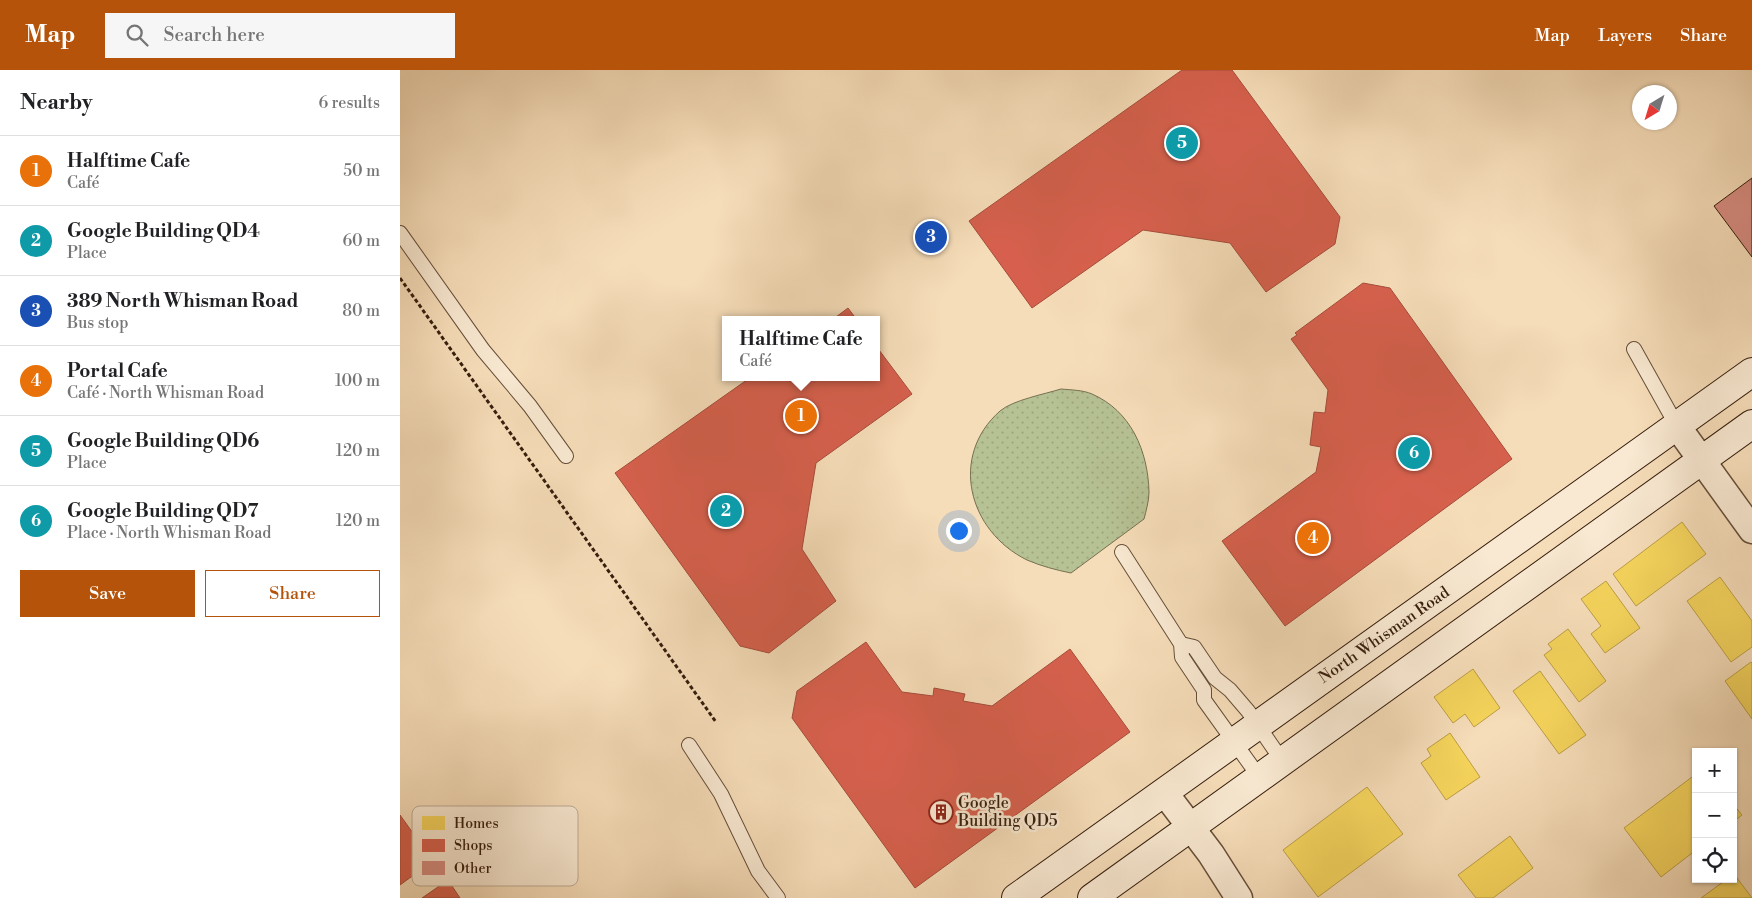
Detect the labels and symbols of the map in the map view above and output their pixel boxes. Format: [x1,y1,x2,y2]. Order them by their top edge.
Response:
north arrow [1632,85,1677,130]
pin: 5 [1166,124,1198,162]
pin: 3 [915,218,947,256]
pin: 1 [785,397,817,435]
pin: 6 [1398,434,1430,472]
pin: 2 [710,492,742,530]
your location [946,518,972,544]
pin: 4 [1297,519,1329,557]
street label: North Whisman Road [1315,582,1453,688]
place label: Google Building QD5 [957,793,1058,831]
building icon: Google Building QD5 [928,799,954,825]
legend [412,806,578,886]
text: Homes [454,815,499,833]
text: Shops [454,837,492,855]
text: Other [454,860,492,878]

